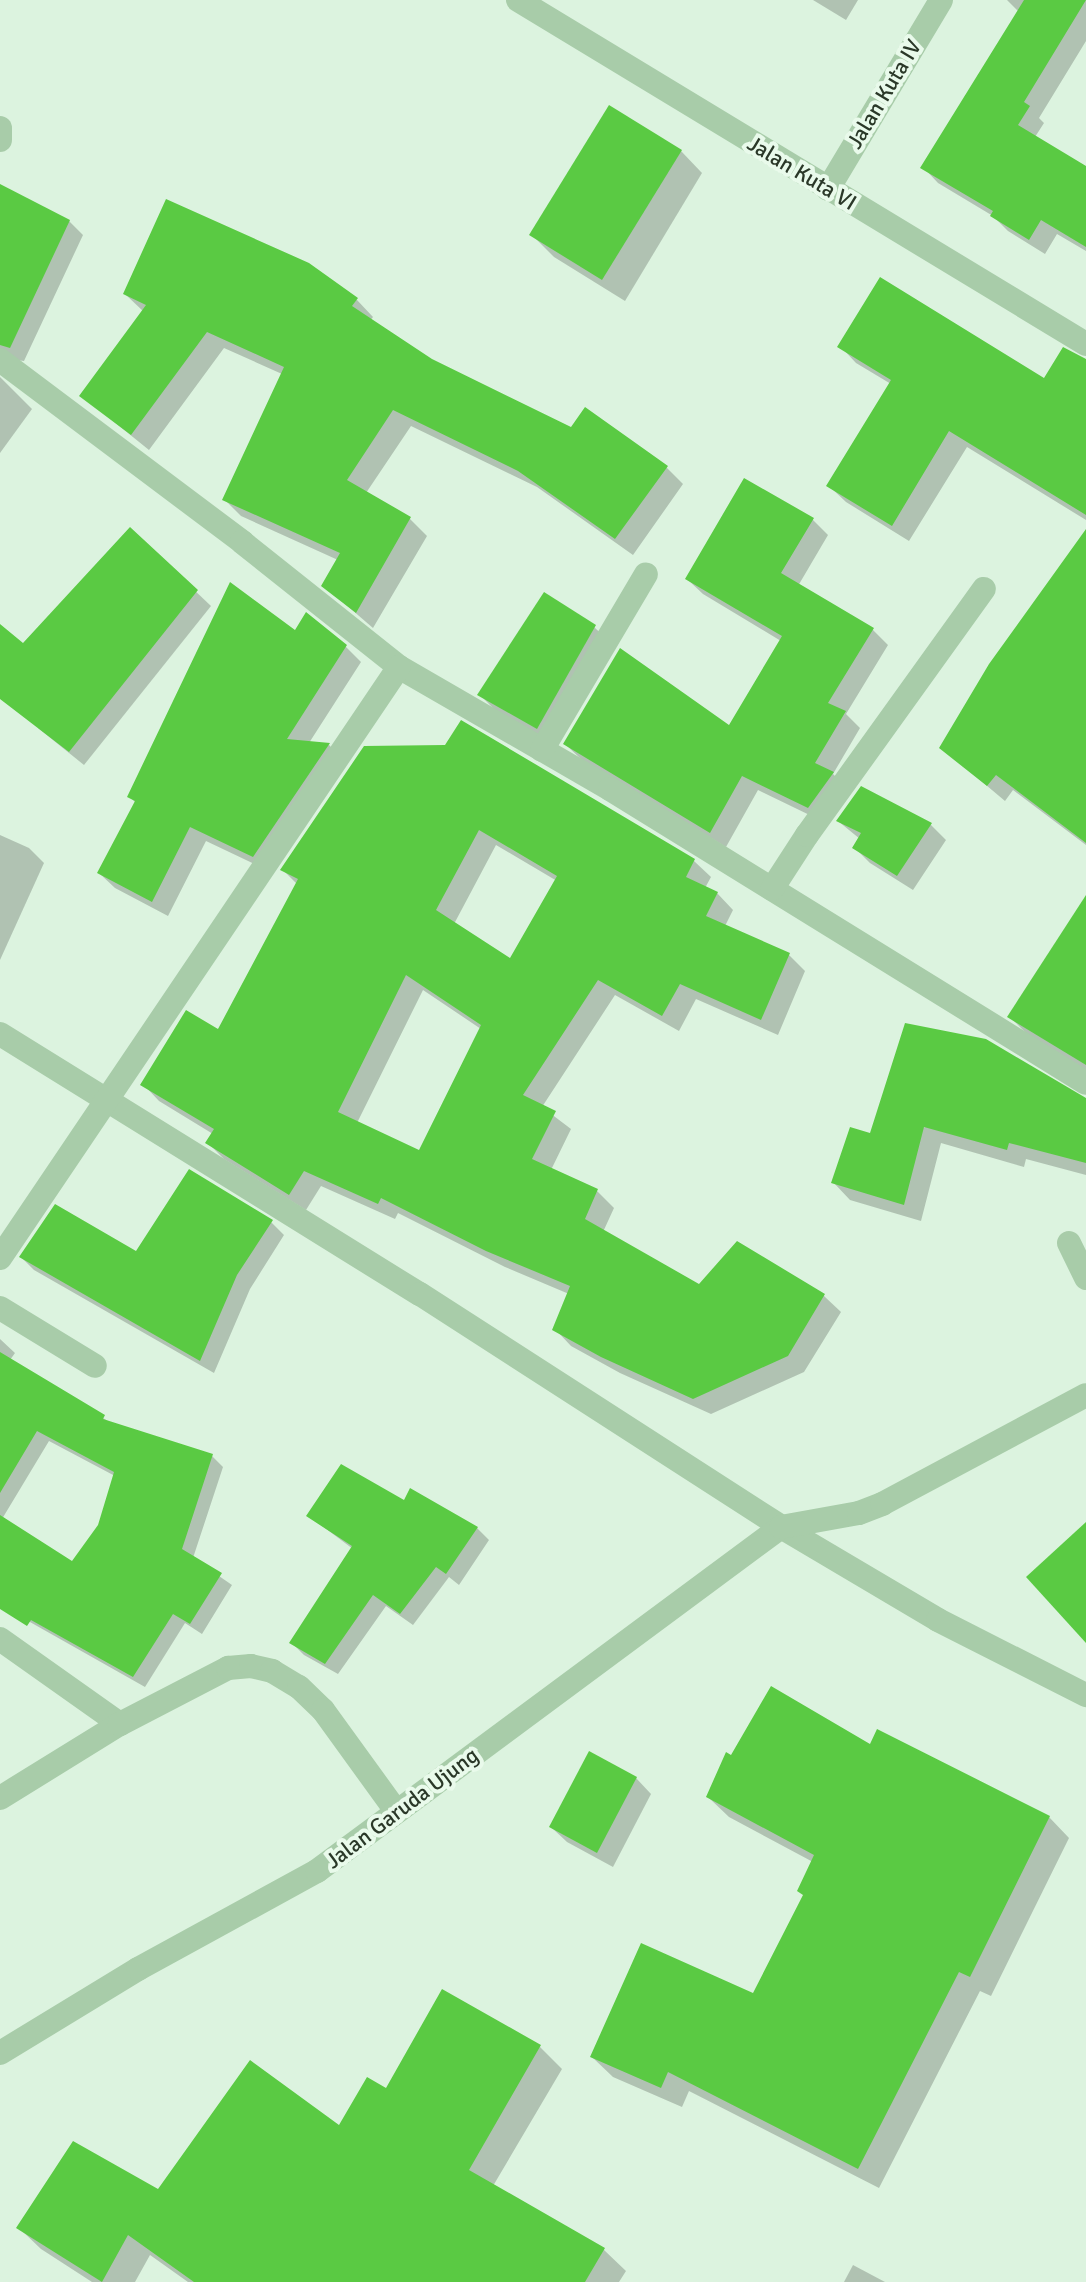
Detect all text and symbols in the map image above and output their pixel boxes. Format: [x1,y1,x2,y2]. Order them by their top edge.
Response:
street label: Jalan Kuta IV [841,35,927,153]
street label: Jalan Kuta VI [743,130,861,216]
street label: Jalan Garuda Ujung [320,1742,484,1874]

